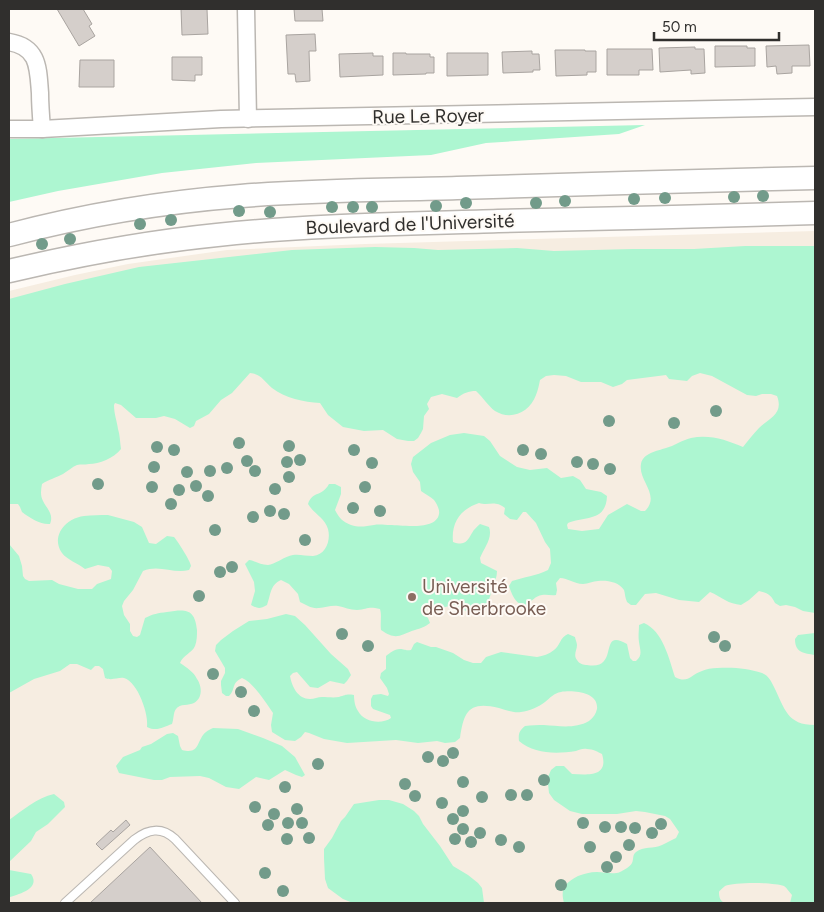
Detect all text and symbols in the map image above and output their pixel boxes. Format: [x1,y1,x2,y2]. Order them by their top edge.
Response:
scale bar [654,10,779,42]
text: 50 m [662,18,697,36]
street label: Rue Le Royer [372,104,485,128]
street label: Boulevard de l'Université [305,209,515,239]
place label: Université de Sherbrooke [422,575,546,620]
marker: Université de Sherbrooke [406,591,418,603]

